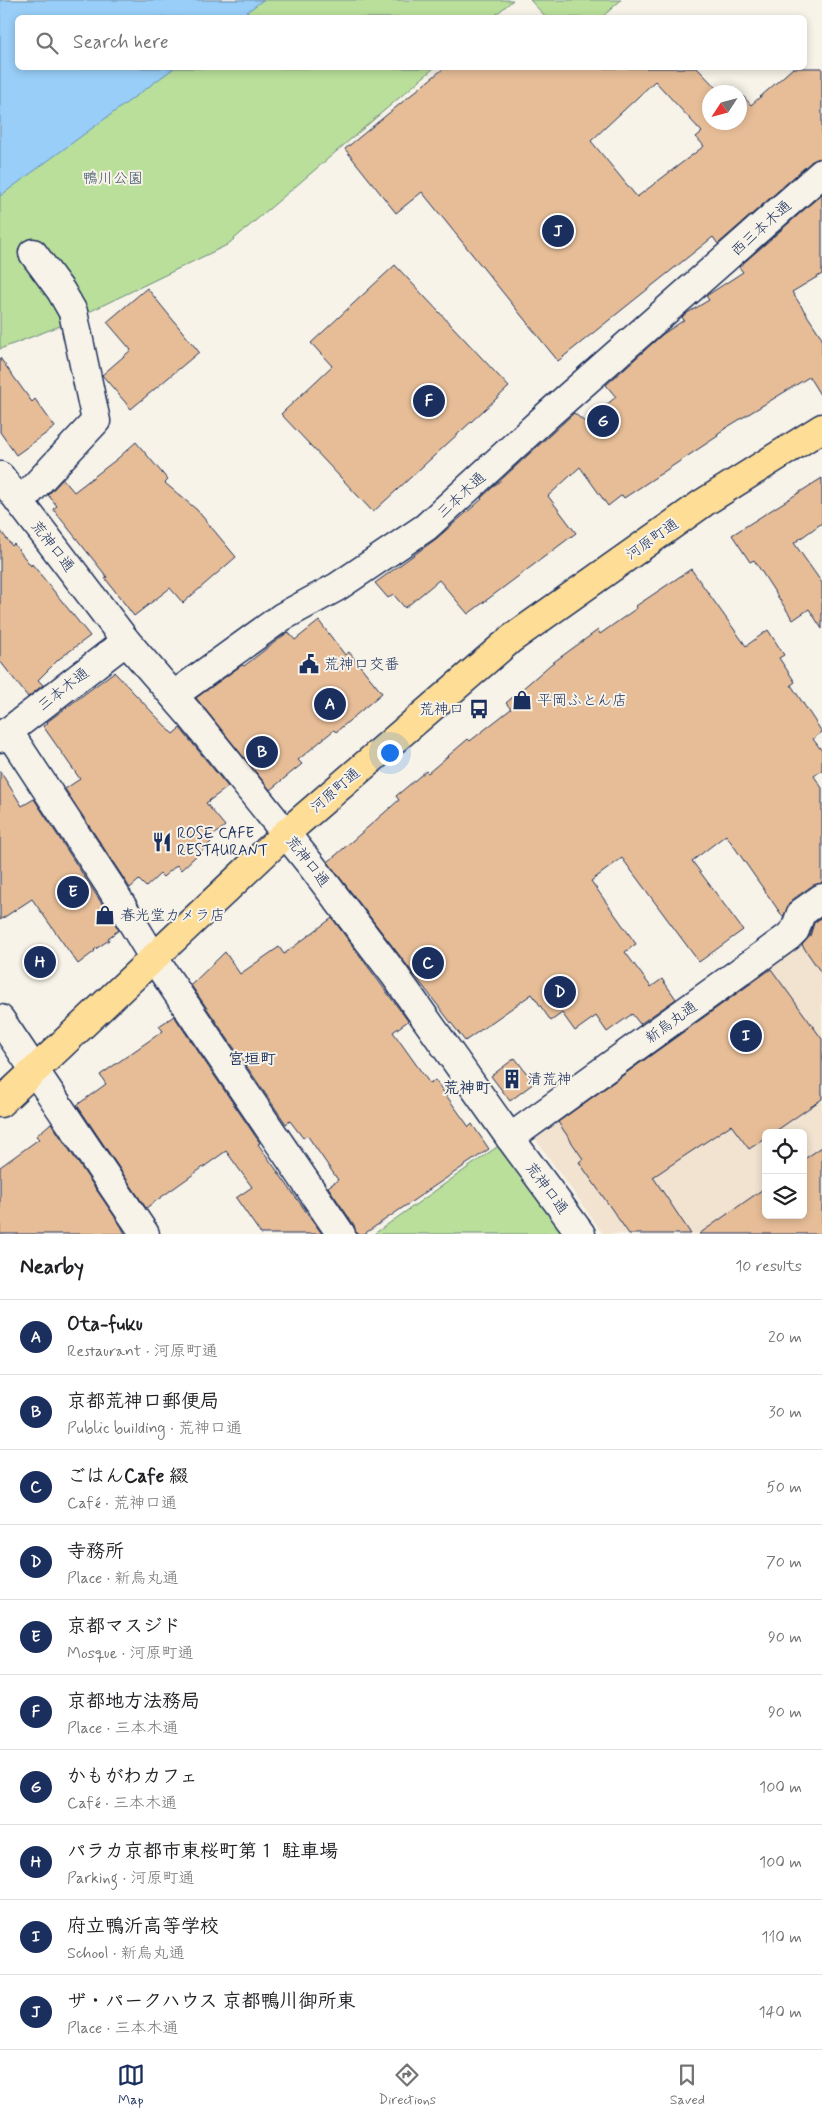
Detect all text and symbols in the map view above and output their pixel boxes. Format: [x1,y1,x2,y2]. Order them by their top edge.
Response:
search box [15,15,807,70]
icon: search [33,29,61,57]
text: Search here [73,30,169,55]
north arrow [702,85,747,130]
park label: 鴨川公園 [83,169,143,189]
street label: 西三本木通 [727,196,796,261]
pin: J [542,212,574,250]
pin: F [413,382,445,420]
pin: G [587,402,619,440]
street label: 三本木通 [433,468,490,524]
street label: 河原町通 [622,514,683,565]
street label: 荒神口通 [26,517,79,576]
public building icon: 荒神口交番 [298,653,320,675]
place label: 荒神口交番 [324,655,399,675]
street label: 三本木通 [34,663,93,716]
pin: A [314,685,346,723]
shop icon: 平岡ふとん店 [511,689,533,711]
place label: 平岡ふとん店 [537,691,627,711]
bus stop icon: 荒神口 [468,698,490,720]
place label: 荒神口 [419,700,464,720]
pin: B [246,733,278,771]
your location [377,740,403,766]
street label: 河原町通 [306,764,365,818]
place label: ROSE CAFE RESTAURANT [177,824,268,861]
restaurant icon: ROSE CAFE RESTAURANT [151,831,173,853]
street label: 荒神口通 [281,832,334,891]
pin: E [57,873,89,911]
shop icon: 春光堂カメラ店 [94,904,116,926]
place label: 春光堂カメラ店 [120,906,225,926]
pin: H [24,943,56,981]
pin: C [412,944,444,982]
pin: D [544,973,576,1011]
street label: 新烏丸通 [641,997,702,1049]
pin: I [730,1017,762,1055]
district label: 宮垣町 [228,1049,276,1070]
building icon: 清荒神 [501,1068,523,1090]
place label: 清荒神 [527,1070,572,1090]
district label: 荒神町 [443,1078,491,1099]
map controls [762,1129,807,1219]
button: locate [762,1129,807,1174]
street label: 荒神口通 [520,1159,572,1219]
button: layers [762,1174,807,1219]
text: Nearby [20,1253,84,1281]
text: 10 results [735,1256,802,1277]
text: Ota-fuku [67,1312,143,1337]
text: A [31,1327,41,1348]
text: 20 m [768,1327,802,1348]
text: Restaurant · 河原町通 [67,1341,218,1362]
text: 京都荒神口郵便局 [67,1389,219,1414]
text: B [31,1402,41,1423]
text: 30 m [769,1402,802,1423]
text: Public building · 荒神口通 [67,1418,242,1439]
text: ごはんCafe 綴 [67,1464,188,1489]
text: C [30,1477,42,1498]
text: 50 m [766,1477,802,1498]
text: Café · 荒神口通 [67,1493,177,1514]
text: 寺務所 [67,1539,124,1564]
text: D [30,1552,42,1573]
text: 70 m [766,1552,802,1573]
text: Place · 新烏丸通 [67,1568,179,1589]
text: 京都マスジド [67,1614,181,1639]
text: E [31,1627,41,1648]
text: 90 m [768,1627,802,1648]
text: Mosque · 河原町通 [67,1643,194,1664]
text: 京都地方法務局 [67,1689,200,1714]
text: F [32,1702,40,1723]
text: 90 m [768,1702,802,1723]
text: Place · 三本木通 [67,1718,179,1739]
text: かもがわカフェ [67,1764,198,1789]
text: G [31,1777,41,1798]
text: 100 m [759,1777,802,1798]
text: Café · 三本木通 [67,1793,177,1814]
text: パラカ京都市東桜町第１ 駐車場 [67,1839,338,1864]
text: H [31,1852,41,1873]
text: 100 m [759,1852,802,1873]
text: Parking · 河原町通 [67,1868,194,1889]
text: 府立鴨沂高等学校 [67,1914,219,1939]
text: I [32,1927,40,1948]
text: 110 m [761,1927,802,1948]
text: School · 新烏丸通 [67,1943,185,1964]
text: ザ・パークハウス 京都鴨川御所東 [67,1989,356,2014]
text: J [31,2002,41,2023]
text: 140 m [758,2002,802,2023]
text: Place · 三本木通 [67,2018,179,2039]
tab: Map [117,2061,145,2109]
tab: Directions [379,2061,436,2109]
tab: Saved [670,2061,705,2109]

